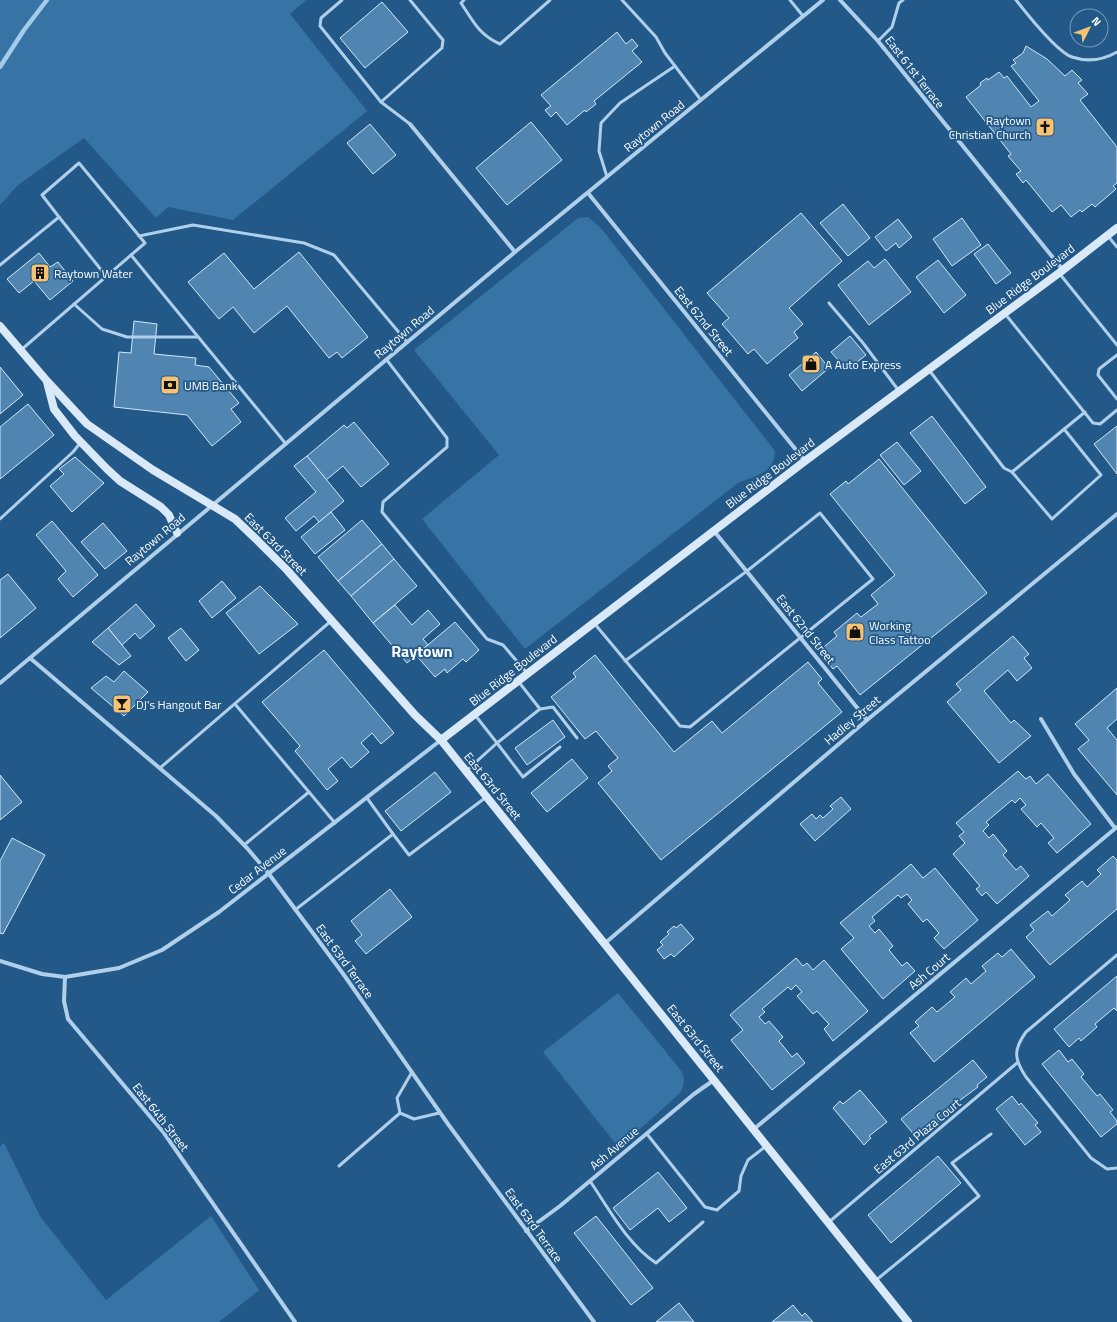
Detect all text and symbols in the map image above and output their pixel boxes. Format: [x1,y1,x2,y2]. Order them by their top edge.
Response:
north arrow [1069,8,1109,48]
text: N [1088,13,1105,29]
street label: East 61st Terrace [880,32,950,112]
street label: Raytown Road [619,95,689,157]
place label: Raytown Christian Church [949,111,1031,144]
church icon: Raytown Christian Church [1034,116,1056,138]
street label: Blue Ridge Boulevard [981,239,1079,319]
building icon: Raytown Water [29,262,51,284]
place label: Raytown Water [54,264,133,283]
street label: East 62nd Street [670,282,739,361]
street label: Raytown Road [370,301,438,363]
shop icon: A Auto Express [800,353,822,375]
place label: A Auto Express [825,355,902,374]
bank icon: UMB Bank [159,374,181,396]
place label: UMB Bank [184,376,238,395]
street label: Blue Ridge Boulevard [721,433,819,513]
street label: Raytown Road [121,508,189,570]
street label: East 63rd Street [240,508,312,580]
street label: East 62nd Street [772,590,841,669]
place label: Working Class Tattoo [869,616,930,649]
shop icon: Working Class Tattoo [844,621,866,643]
street label: Blue Ridge Boulevard [465,629,561,711]
district label: Raytown [391,639,453,663]
street label: Hadley Street [820,690,885,749]
bar icon: DJ's Hangout Bar [111,693,133,715]
place label: DJ's Hangout Bar [136,695,221,714]
street label: East 63rd Street [460,748,527,825]
street label: Cedar Avenue [224,841,290,899]
street label: East 63rd Terrace [311,920,379,1002]
street label: Ash Court [904,947,955,994]
street label: East 63rd Street [663,1000,730,1077]
street label: East 64th Street [128,1079,194,1156]
street label: East 63rd Plaza Court [869,1093,965,1178]
street label: Ash Avenue [585,1122,643,1174]
street label: East 63rd Terrace [500,1184,568,1266]

